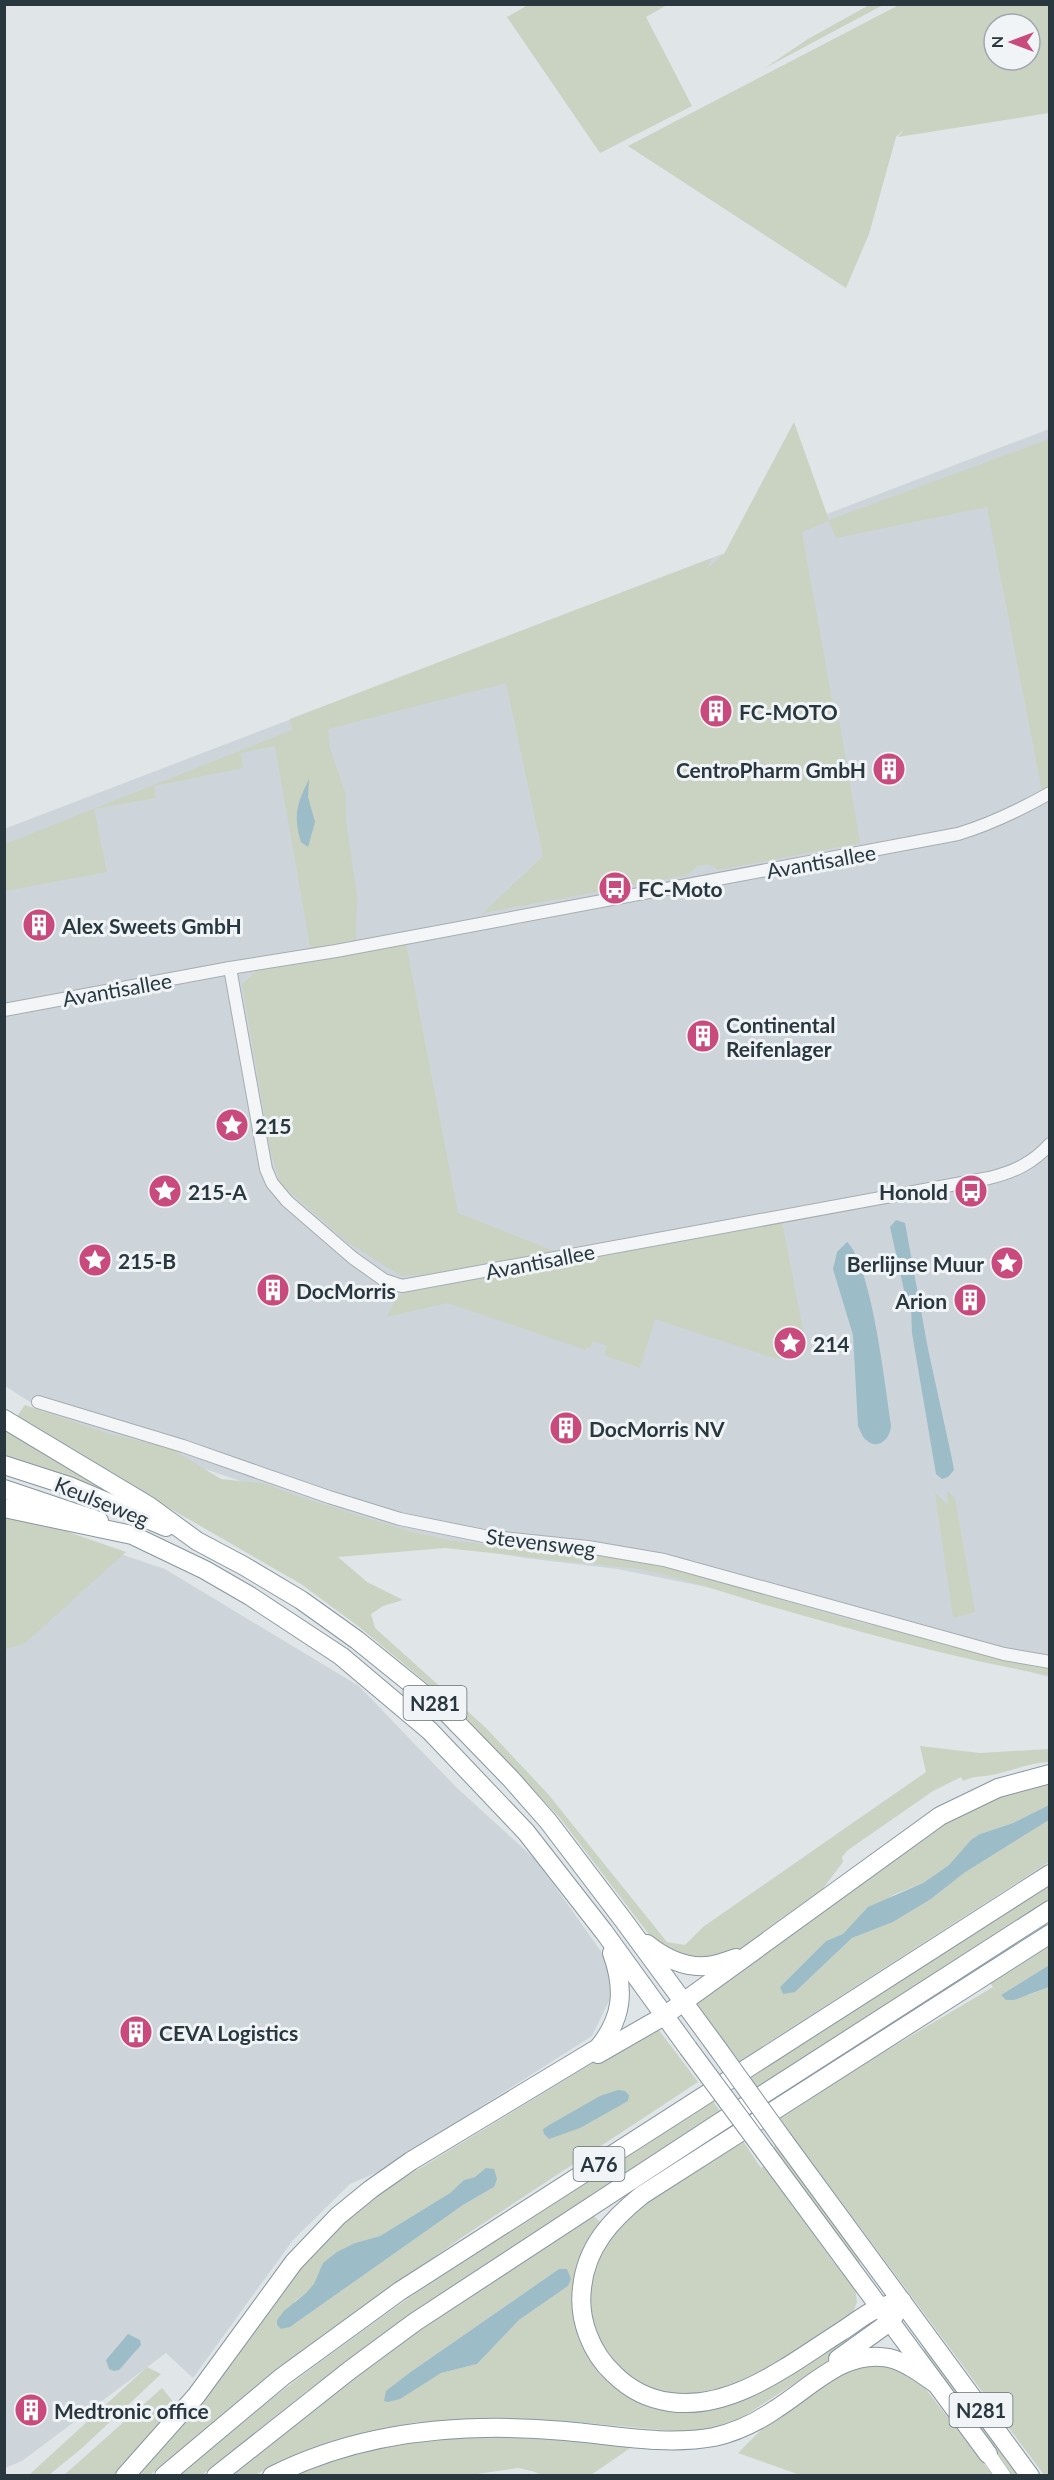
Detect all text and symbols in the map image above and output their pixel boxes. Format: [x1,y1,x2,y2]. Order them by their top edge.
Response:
north arrow [982,12,1042,72]
text: N [987,36,1006,48]
building icon: FC-MOTO [698,693,734,729]
place label: FC-MOTO [739,699,838,724]
building icon: CentroPharm GmbH [871,751,907,787]
place label: CentroPharm GmbH [676,757,866,782]
street label: Avantisallee [764,839,878,883]
bus stop icon: FC-Moto [597,870,633,906]
place label: FC-Moto [638,876,723,901]
building icon: Alex Sweets GmbH [21,907,57,943]
place label: Alex Sweets GmbH [61,913,242,938]
street label: Avantisallee [60,967,174,1011]
place label: Continental Reifenlager [726,1012,835,1061]
building icon: Continental Reifenlager [685,1018,721,1054]
place icon: 215 [214,1107,250,1143]
place label: 215 [255,1113,292,1138]
place icon: 215-A [147,1173,183,1209]
bus stop icon: Honold [953,1173,989,1209]
place label: 215-A [188,1179,247,1204]
place label: Honold [879,1179,948,1204]
street label: Avantisallee [483,1238,597,1284]
place icon: 215-B [77,1242,113,1278]
place icon: Berlijnse Muur [989,1245,1025,1281]
place label: 215-B [118,1248,176,1273]
place label: Berlijnse Muur [847,1251,984,1276]
building icon: DocMorris [255,1272,291,1308]
place label: DocMorris [296,1278,396,1303]
building icon: Arion [952,1282,988,1318]
place label: Arion [894,1288,947,1313]
place icon: 214 [772,1325,808,1361]
place label: 214 [813,1331,850,1356]
building icon: DocMorris NV [548,1410,584,1446]
place label: DocMorris NV [589,1416,725,1441]
street label: Keulseweg [51,1471,153,1531]
street label: Stevensweg [485,1523,597,1561]
road number: N281 [404,1686,466,1720]
building icon: CEVA Logistics [118,2014,154,2050]
place label: CEVA Logistics [159,2020,298,2045]
road number: A76 [574,2147,624,2181]
building icon: Medtronic office [13,2392,49,2428]
road number: N281 [950,2393,1012,2427]
place label: Medtronic office [54,2398,209,2423]

